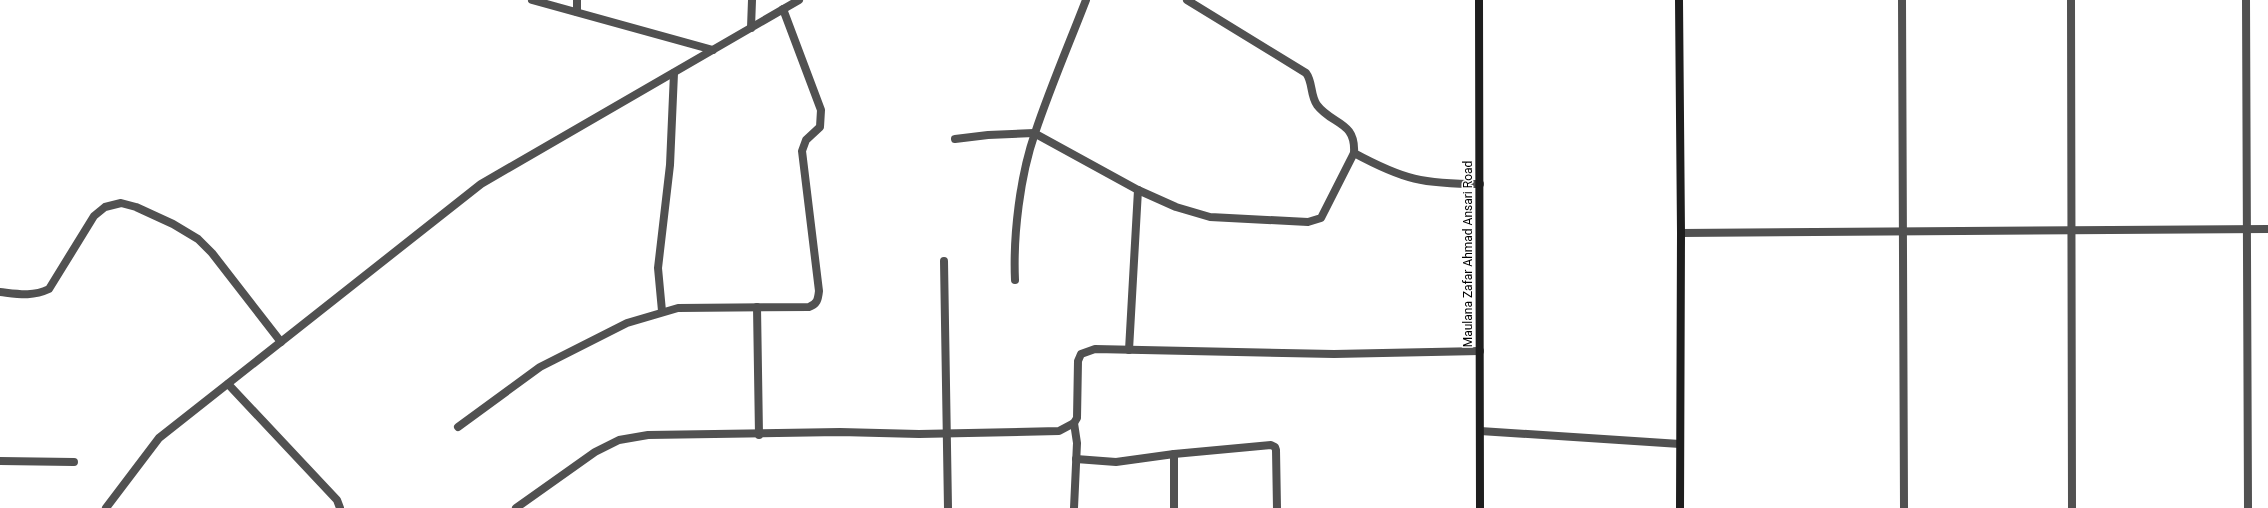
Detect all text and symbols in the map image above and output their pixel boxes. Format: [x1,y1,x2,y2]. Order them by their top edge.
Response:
street label: Maulana Zafar Ahmad Ansari Road [1461,161,1475,347]

